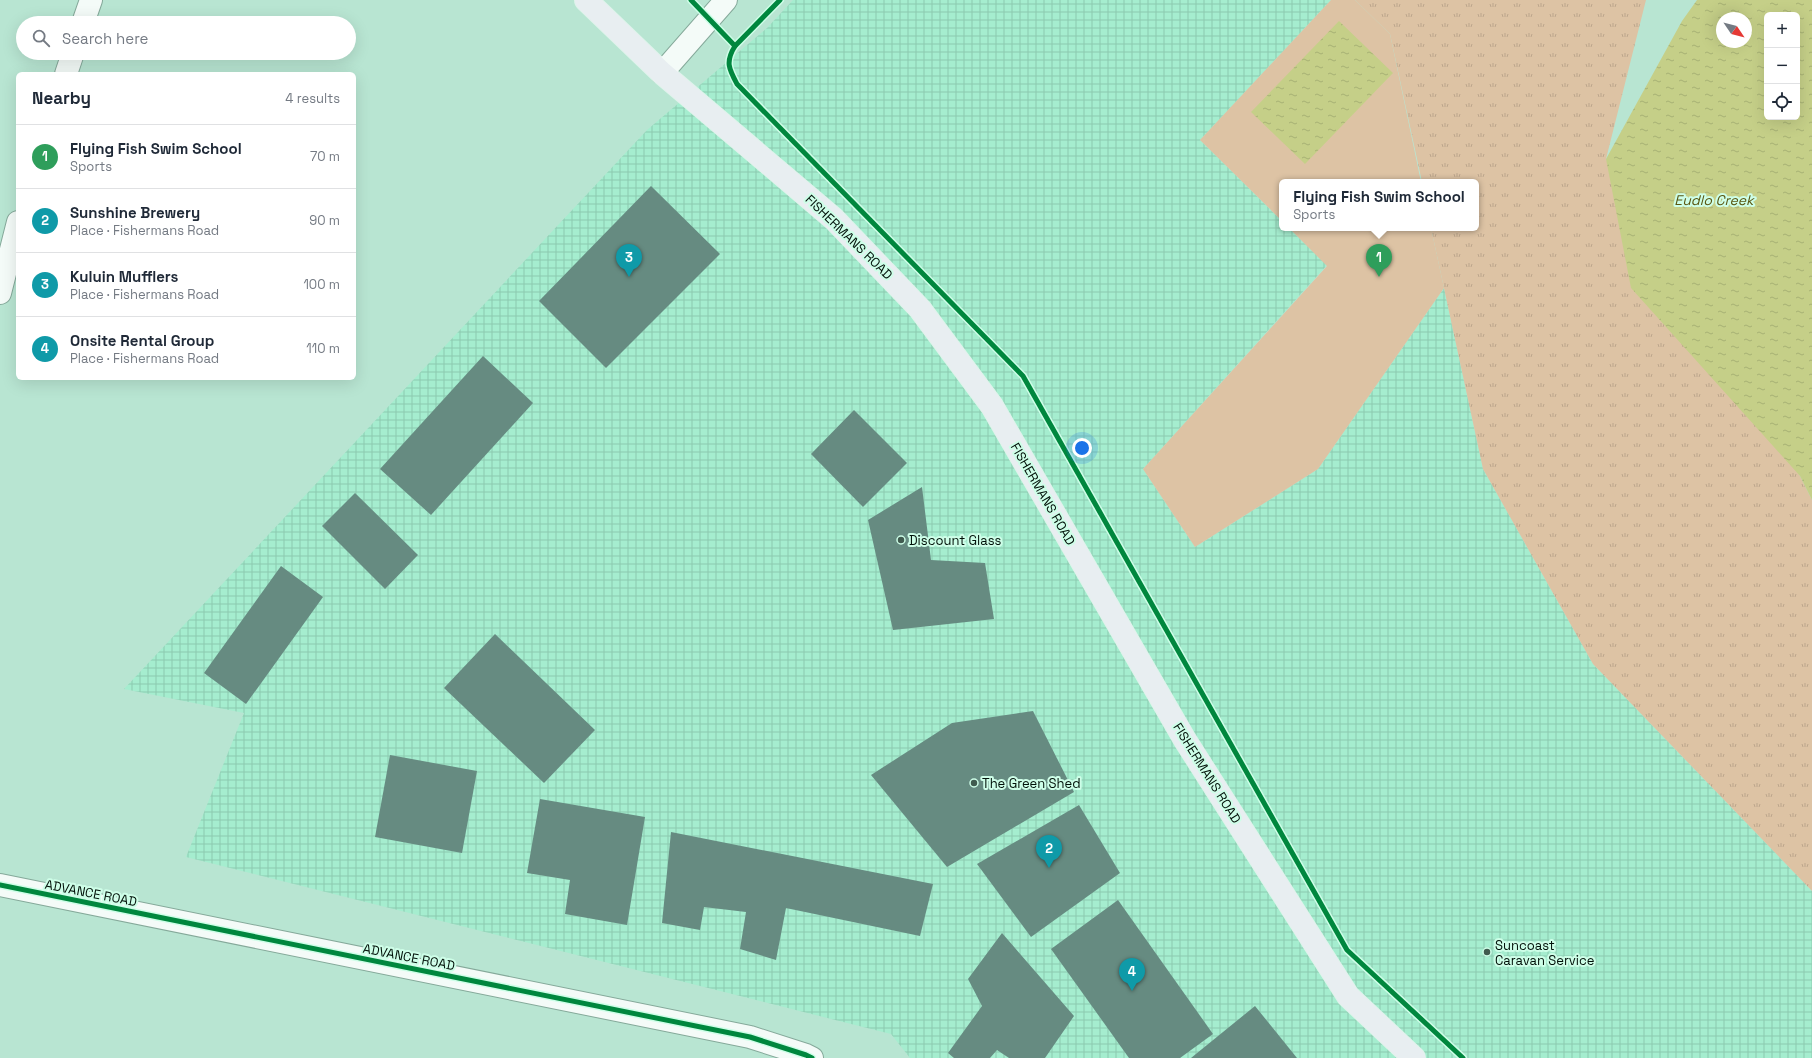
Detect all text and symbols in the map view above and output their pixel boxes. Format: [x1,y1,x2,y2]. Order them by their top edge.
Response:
north arrow [1716,12,1752,48]
map controls [1764,12,1800,120]
button: + [1764,12,1800,48]
search box [16,16,356,60]
icon: search [30,27,52,49]
text: Search here [62,29,148,48]
button: − [1764,48,1800,84]
button: locate [1764,84,1800,120]
text: Nearby [32,87,91,109]
text: 4 results [285,90,340,107]
text: Flying Fish Swim School [70,139,242,158]
text: 1 [42,148,48,165]
text: 70 m [310,148,340,165]
text: Sports [70,158,112,175]
popup [1279,179,1479,231]
text: Flying Fish Swim School [1293,187,1465,206]
street label: FISHERMANS ROAD [802,191,896,283]
water label: Eudlo Creek [1674,191,1755,209]
text: Sunshine Brewery [70,203,200,222]
text: Sports [1293,206,1335,223]
text: 2 [41,212,49,229]
text: 90 m [309,212,340,229]
text: Place · Fishermans Road [70,222,219,239]
pin: 3 [616,244,642,277]
pin: 1 [1366,244,1392,277]
text: Kuluin Mufflers [70,267,178,286]
text: 3 [41,276,49,293]
text: 100 m [303,276,340,293]
text: Place · Fishermans Road [70,286,219,303]
text: Onsite Rental Group [70,331,214,350]
text: 4 [41,340,49,357]
text: 110 m [306,340,340,357]
text: Place · Fishermans Road [70,350,219,367]
your location [1072,438,1092,458]
street label: FISHERMANS ROAD [1007,440,1079,548]
place label: Discount Glass [909,532,1002,549]
marker: Discount Glass [896,535,906,545]
street label: FISHERMANS ROAD [1169,720,1245,826]
place label: The Green Shed [982,775,1081,792]
marker: The Green Shed [969,778,979,788]
pin: 2 [1036,835,1062,868]
street label: ADVANCE ROAD [44,876,138,910]
place label: Suncoast Caravan Service [1495,937,1594,969]
street label: ADVANCE ROAD [362,940,456,974]
marker: Suncoast Caravan Service [1482,947,1492,957]
pin: 4 [1119,958,1145,991]

